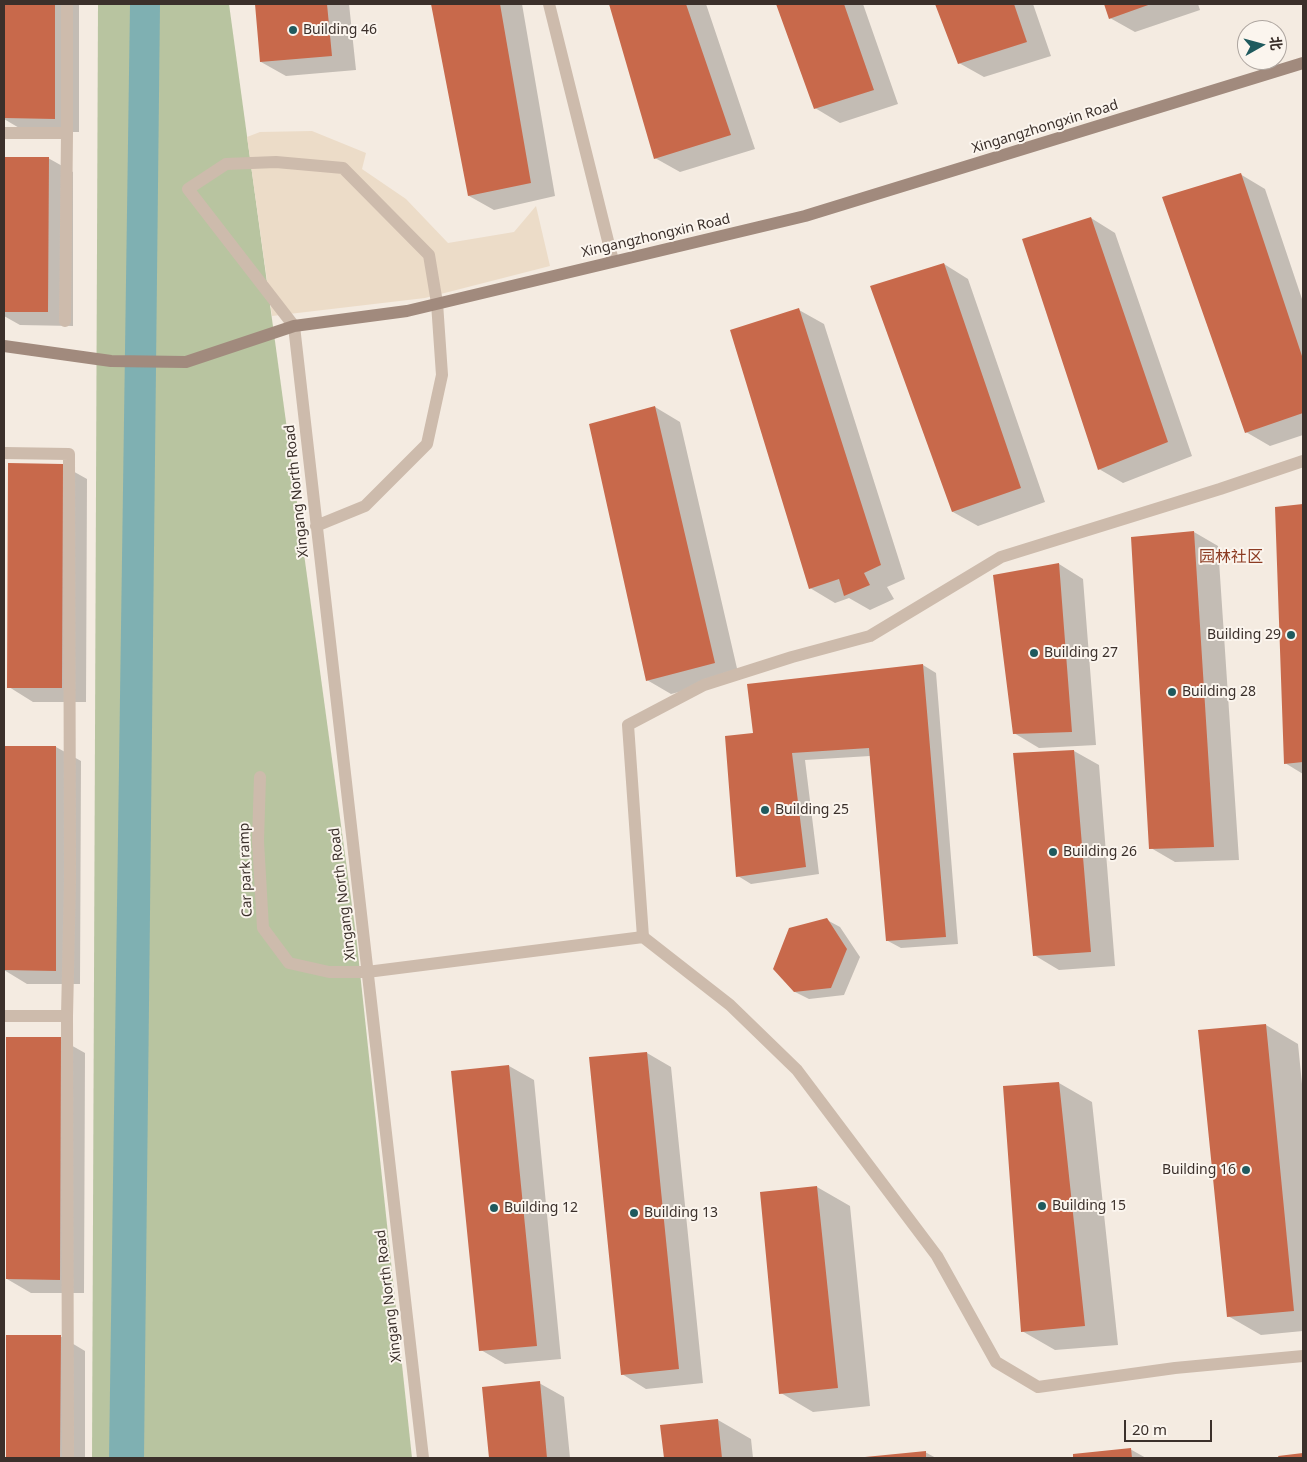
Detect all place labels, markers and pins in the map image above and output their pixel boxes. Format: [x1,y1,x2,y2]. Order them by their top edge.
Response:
place label: Building 46 [303,22,377,38]
marker: Building 46 [287,24,299,36]
place label: Building 29 [1207,627,1281,643]
marker: Building 29 [1285,629,1297,641]
place label: Building 27 [1044,645,1118,661]
marker: Building 27 [1028,647,1040,659]
place label: Building 28 [1182,684,1256,700]
marker: Building 28 [1166,686,1178,698]
place label: Building 25 [775,802,849,818]
marker: Building 25 [759,804,771,816]
place label: Building 26 [1063,844,1137,860]
marker: Building 26 [1047,846,1059,858]
place label: Building 16 [1162,1162,1236,1178]
marker: Building 16 [1240,1164,1252,1176]
place label: Building 15 [1052,1198,1126,1214]
place label: Building 12 [504,1200,578,1216]
marker: Building 15 [1036,1200,1048,1212]
marker: Building 12 [488,1202,500,1214]
place label: Building 13 [644,1205,718,1221]
marker: Building 13 [628,1207,640,1219]

